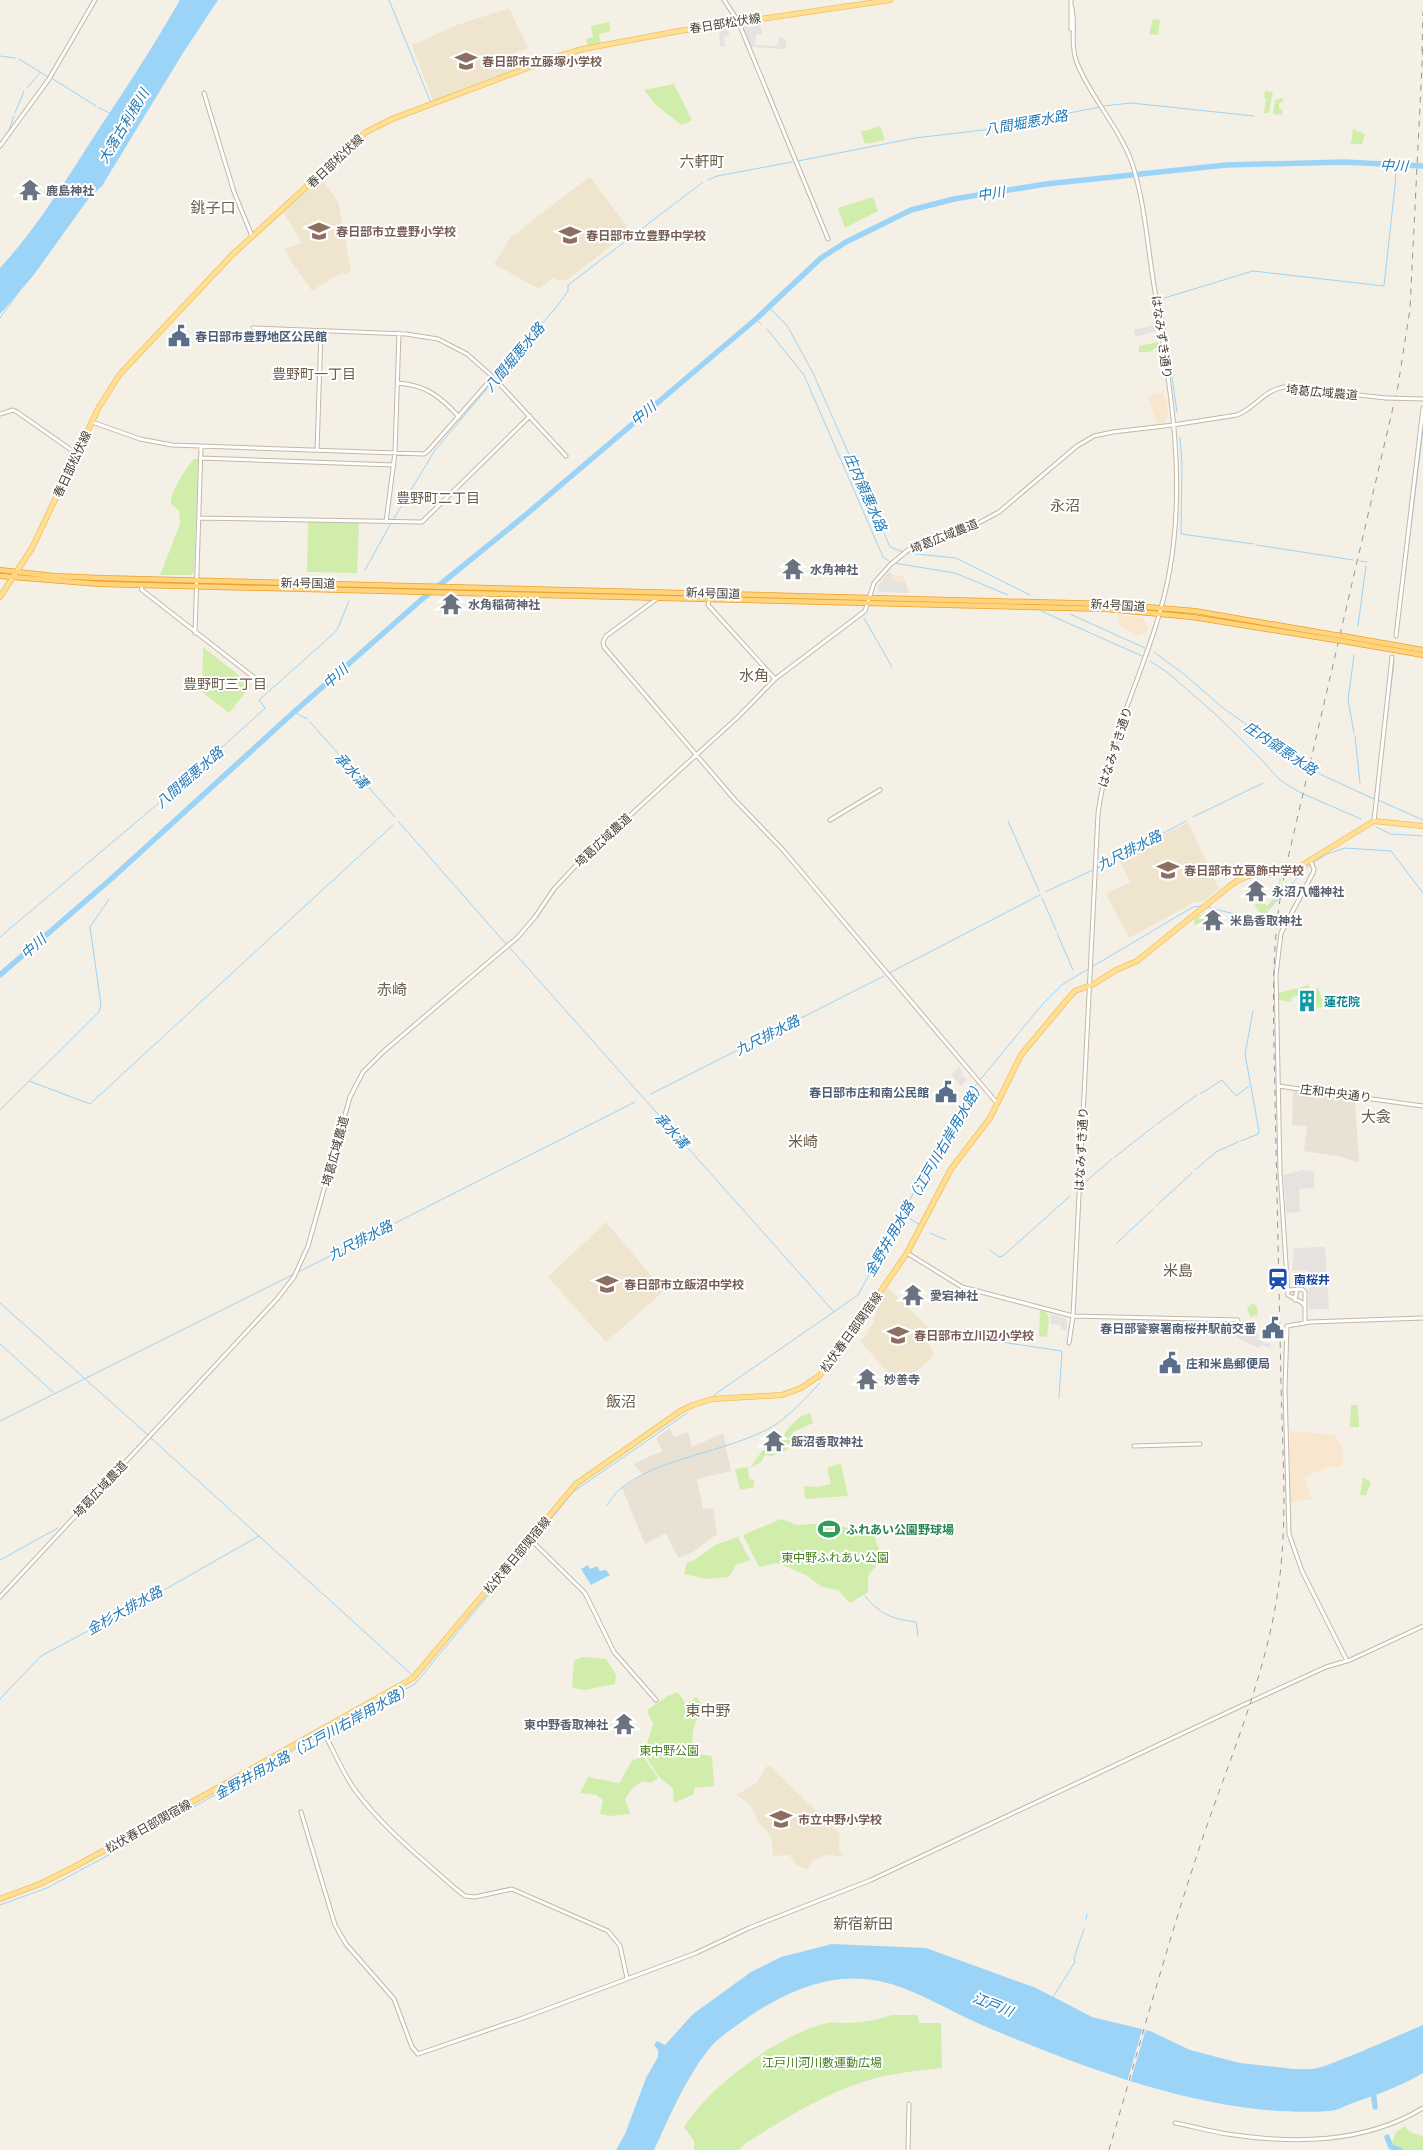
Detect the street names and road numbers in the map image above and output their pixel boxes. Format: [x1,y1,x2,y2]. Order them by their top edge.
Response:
street label: 春日部松伏線 [688,9,762,37]
street label: 春日部松伏線 [303,130,367,192]
street label: はなみずき通り [1148,294,1176,380]
street label: 埼葛広域農道 [1285,380,1359,404]
street label: 春日部松伏線 [49,428,95,500]
street label: 埼葛広域農道 [907,515,981,557]
street label: 新4号国道 [280,574,336,592]
street label: 新4号国道 [685,584,741,602]
street label: 新4号国道 [1090,595,1146,615]
street label: はなみずき通り [1094,704,1136,790]
street label: 埼葛広域農道 [571,809,635,871]
street label: 庄和中央通り [1299,1080,1373,1106]
street label: はなみずき通り [1070,1107,1092,1191]
street label: 埼葛広域農道 [317,1114,353,1188]
street label: 松伏春日部関宿線 [816,1288,886,1376]
street label: 埼葛広域農道 [69,1457,131,1521]
street label: 松伏春日部関宿線 [480,1513,554,1597]
street label: 松伏春日部関宿線 [102,1795,194,1857]

